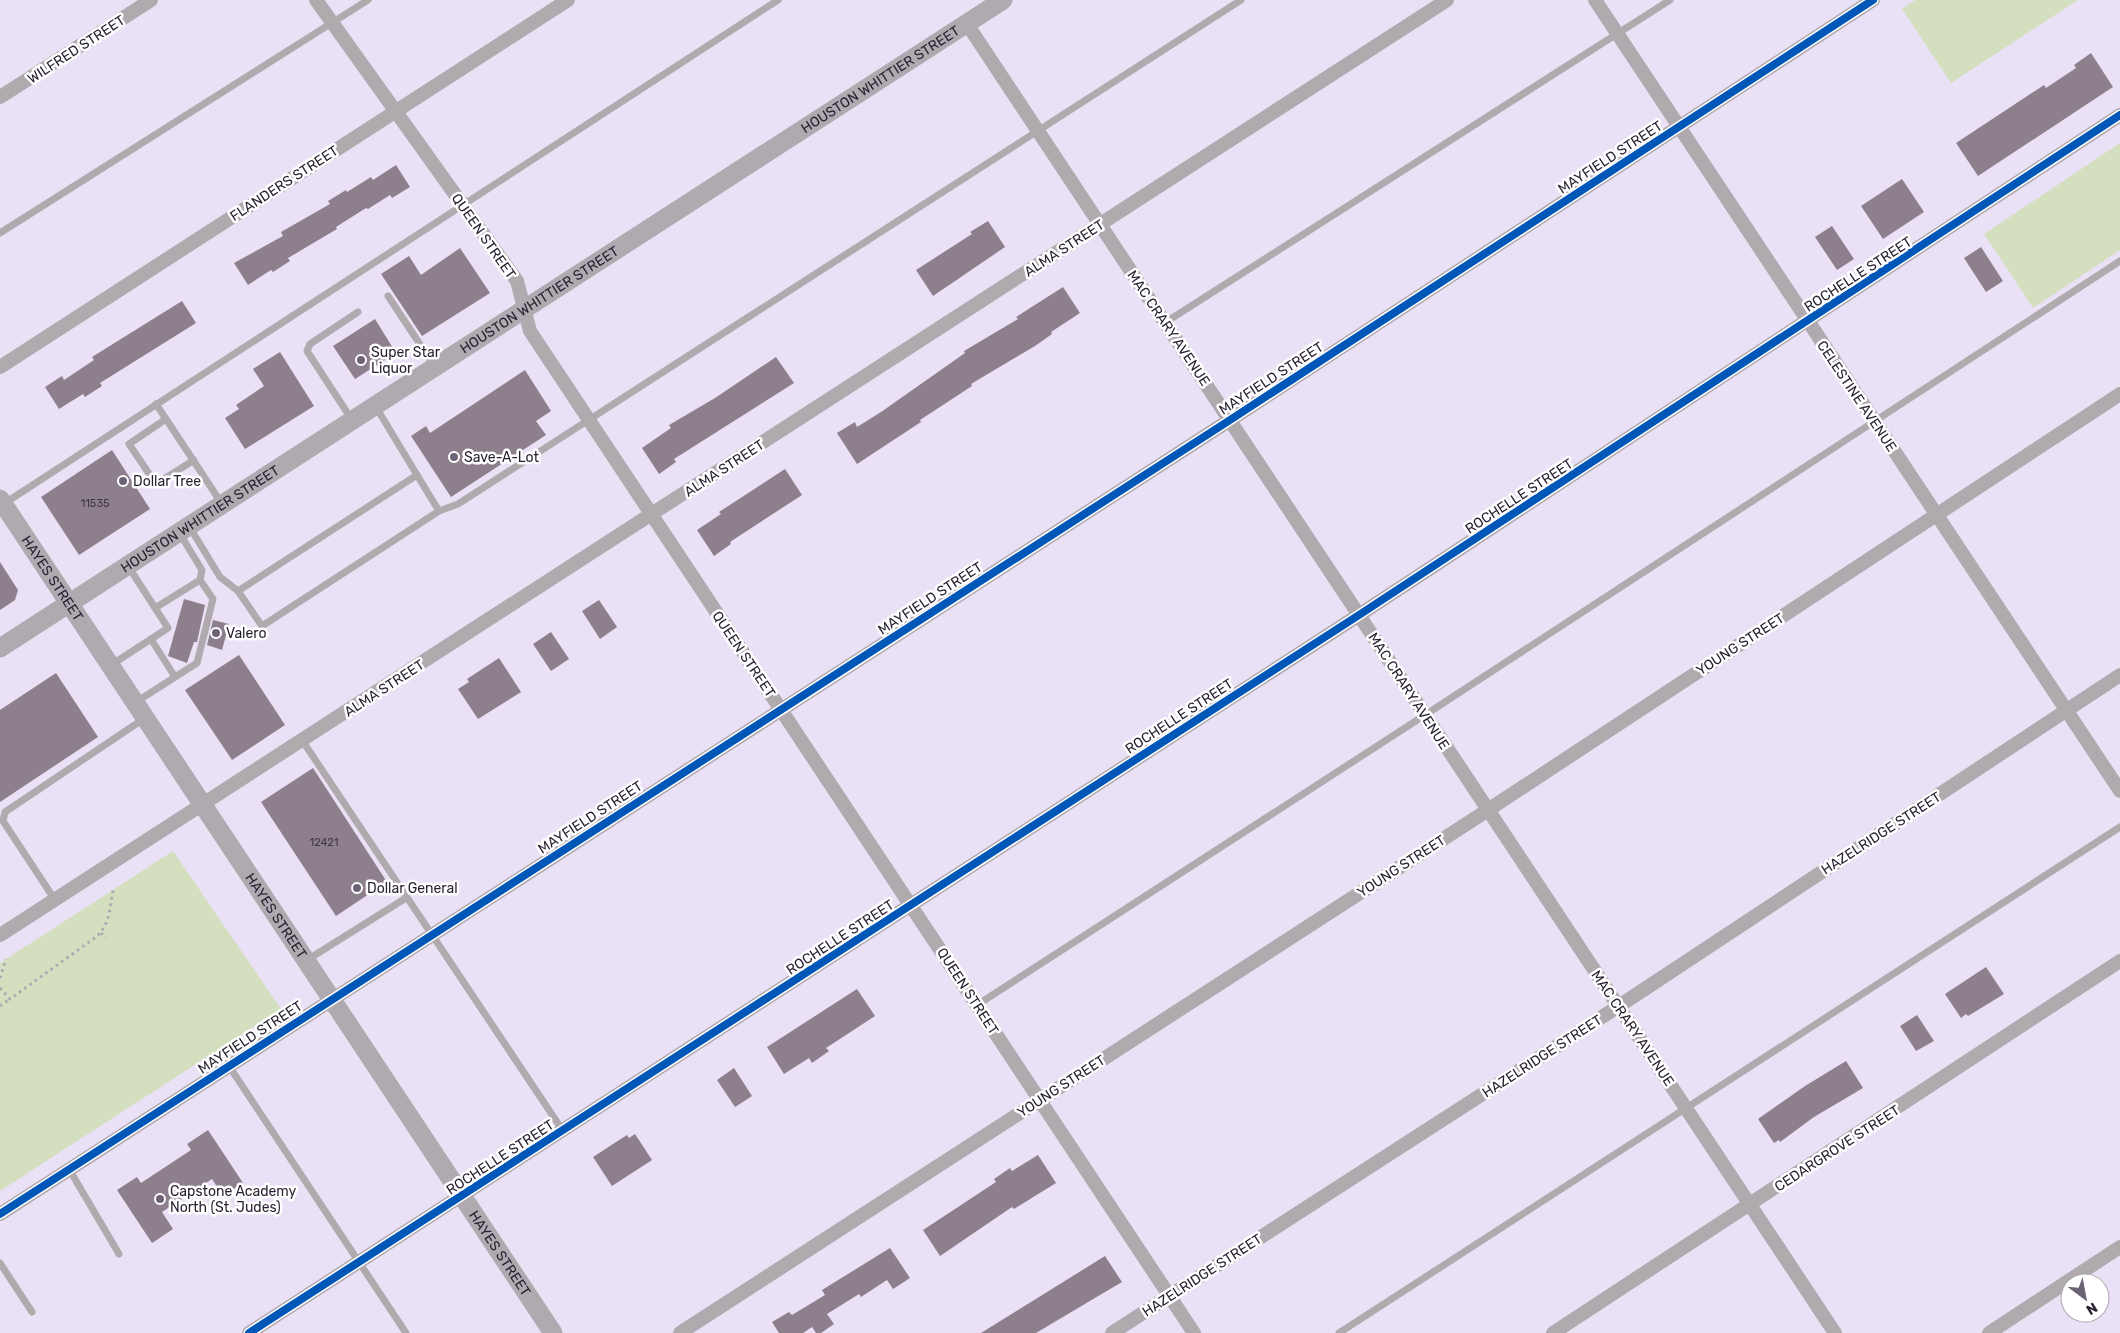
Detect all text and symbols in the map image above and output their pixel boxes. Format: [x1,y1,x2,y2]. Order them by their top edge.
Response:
street label: WILFRED STREET [24,12,128,87]
street label: HOUSTON WHITTIER STREET [798,22,963,137]
street label: MAYFIELD STREET [1555,117,1666,197]
street label: FLANDERS STREET [227,142,342,225]
street label: QUEEN STREET [448,190,519,282]
street label: ALMA STREET [1021,216,1107,281]
street label: ROCHELLE STREET [1801,233,1915,316]
street label: HOUSTON WHITTIER STREET [457,243,622,357]
street label: MAC CRARY AVENUE [1124,267,1214,389]
street label: CELESTINE AVENUE [1813,337,1900,455]
street label: MAYFIELD STREET [1216,338,1327,418]
place label: Super Star Liquor [371,344,441,377]
marker: Super Star Liquor [355,354,367,366]
street label: ALMA STREET [681,436,767,501]
place label: Save-A-Lot [464,449,540,466]
marker: Save-A-Lot [448,451,460,463]
street label: ROCHELLE STREET [1462,455,1576,538]
street label: HOUSTON WHITTIER STREET [118,462,283,577]
place label: Dollar Tree [133,473,201,490]
marker: Dollar Tree [117,475,129,487]
house number: 11535 [80,497,110,510]
street label: HAYES STREET [18,532,87,624]
street label: MAYFIELD STREET [875,558,986,638]
street label: QUEEN STREET [708,608,779,701]
street label: YOUNG STREET [1693,610,1787,679]
place label: Valero [226,625,267,642]
marker: Valero [210,627,222,639]
street label: MAC CRARY AVENUE [1364,630,1453,753]
street label: ALMA STREET [341,656,427,721]
street label: ROCHELLE STREET [1122,675,1236,758]
street label: MAYFIELD STREET [535,777,646,857]
street label: HAZELRIDGE STREET [1818,788,1944,878]
street label: YOUNG STREET [1354,832,1448,901]
house number: 12421 [309,836,339,849]
street label: HAYES STREET [241,870,310,962]
place label: Dollar General [367,880,458,897]
marker: Dollar General [351,882,363,894]
street label: ROCHELLE STREET [783,896,897,979]
street label: QUEEN STREET [933,945,1002,1038]
street label: MAC CRARY AVENUE [1588,967,1678,1089]
street label: MAYFIELD STREET [195,997,306,1077]
street label: HAZELRIDGE STREET [1479,1011,1605,1101]
street label: YOUNG STREET [1014,1052,1108,1121]
street label: CEDARGROVE STREET [1772,1102,1903,1195]
street label: ROCHELLE STREET [443,1116,557,1199]
place label: Capstone Academy North (St. Judes) [170,1183,297,1216]
marker: Capstone Academy North (St. Judes) [154,1193,166,1205]
street label: HAYES STREET [465,1208,534,1300]
street label: HAZELRIDGE STREET [1139,1230,1265,1320]
north arrow [2060,1273,2110,1323]
text: N [2083,1299,2100,1318]

